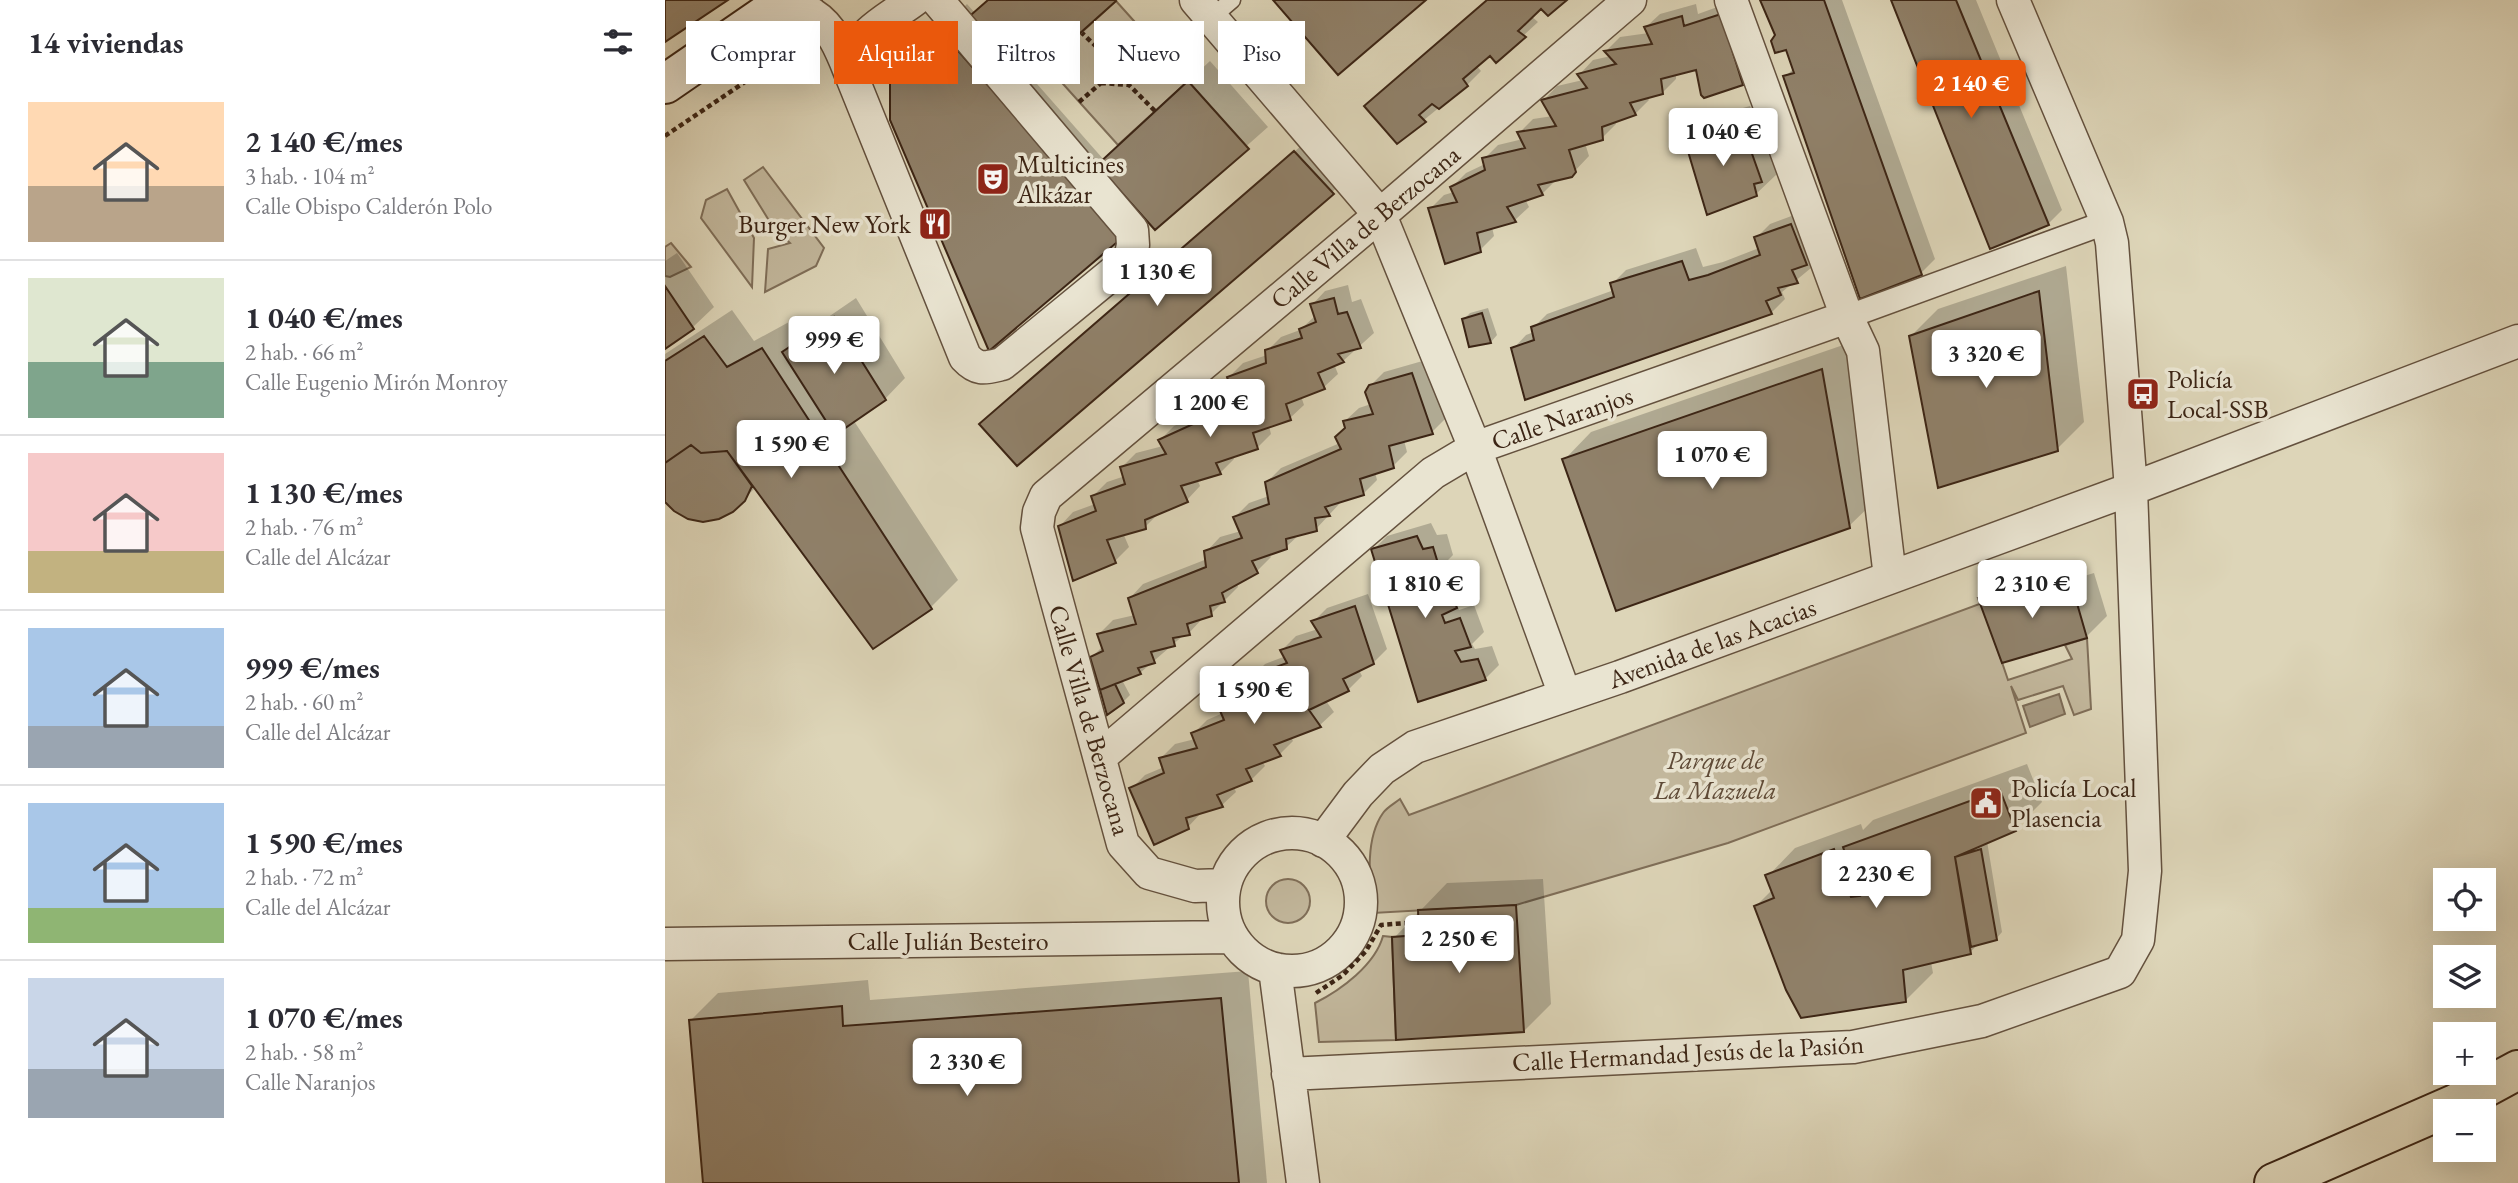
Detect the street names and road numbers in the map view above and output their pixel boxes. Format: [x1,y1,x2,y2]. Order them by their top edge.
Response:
street label: Calle Villa de Berzocana [1263,137,1468,316]
street label: Calle Naranjos [1487,378,1637,458]
street label: Avenida de las Acacias [1602,590,1821,697]
street label: Calle Villa de Berzocana [1041,601,1139,840]
street label: Calle Julián Besteiro [847,924,1049,958]
street label: Calle Hermandad Jesús de la Pasión [1511,1027,1865,1079]

